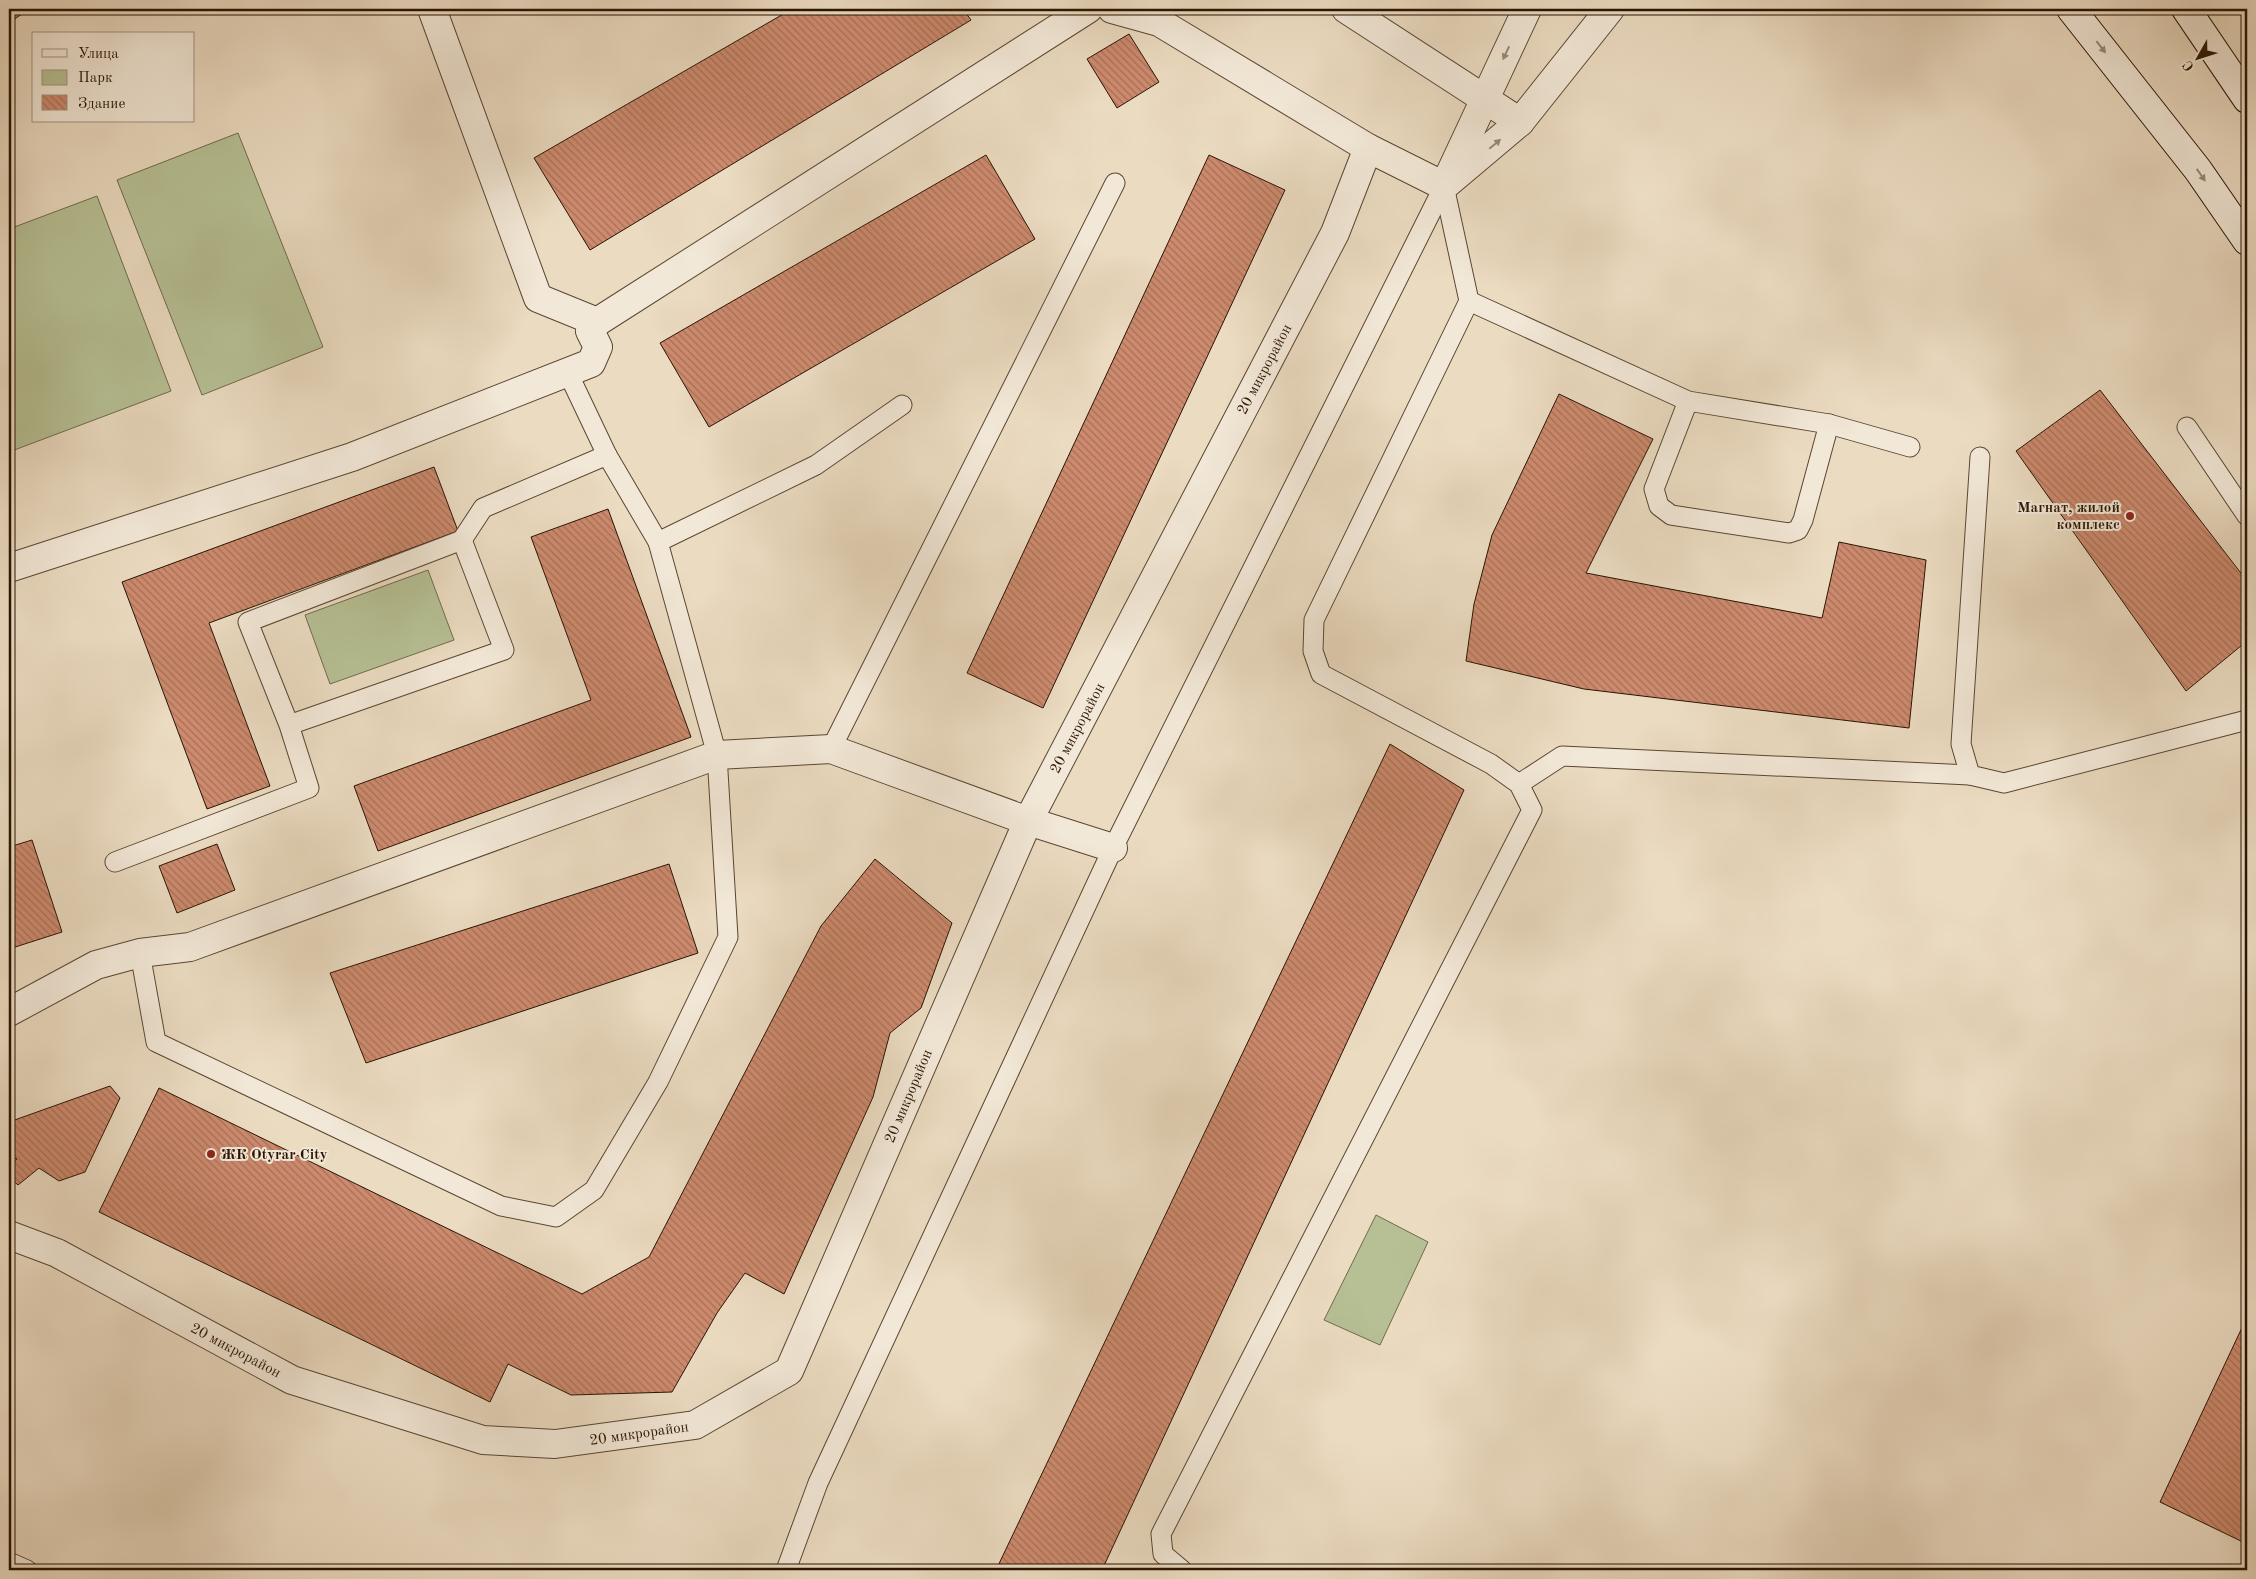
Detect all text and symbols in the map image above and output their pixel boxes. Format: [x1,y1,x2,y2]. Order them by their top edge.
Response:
legend [32,32,195,122]
north arrow [2174,32,2224,82]
one-way arrow [2096,40,2106,54]
one-way arrow [1502,46,1510,60]
text: Улица [78,47,119,62]
text: С [2180,58,2197,74]
text: Парк [78,71,113,86]
text: Здание [78,97,125,112]
one-way arrow [1488,138,1501,149]
one-way arrow [2196,168,2206,182]
street label: 20 микрорайон [1235,322,1295,417]
place label: Магнат, жилой комплекс [2017,501,2120,533]
marker: Магнат, жилой комплекс [2124,510,2136,522]
street label: 20 микрорайон [1048,681,1108,776]
street label: 20 микрорайон [883,1048,936,1146]
marker: ЖК Otyrar City [205,1148,217,1160]
place label: ЖК Otyrar City [221,1148,328,1163]
street label: 20 микрорайон [188,1321,283,1381]
street label: 20 микрорайон [589,1420,690,1449]

